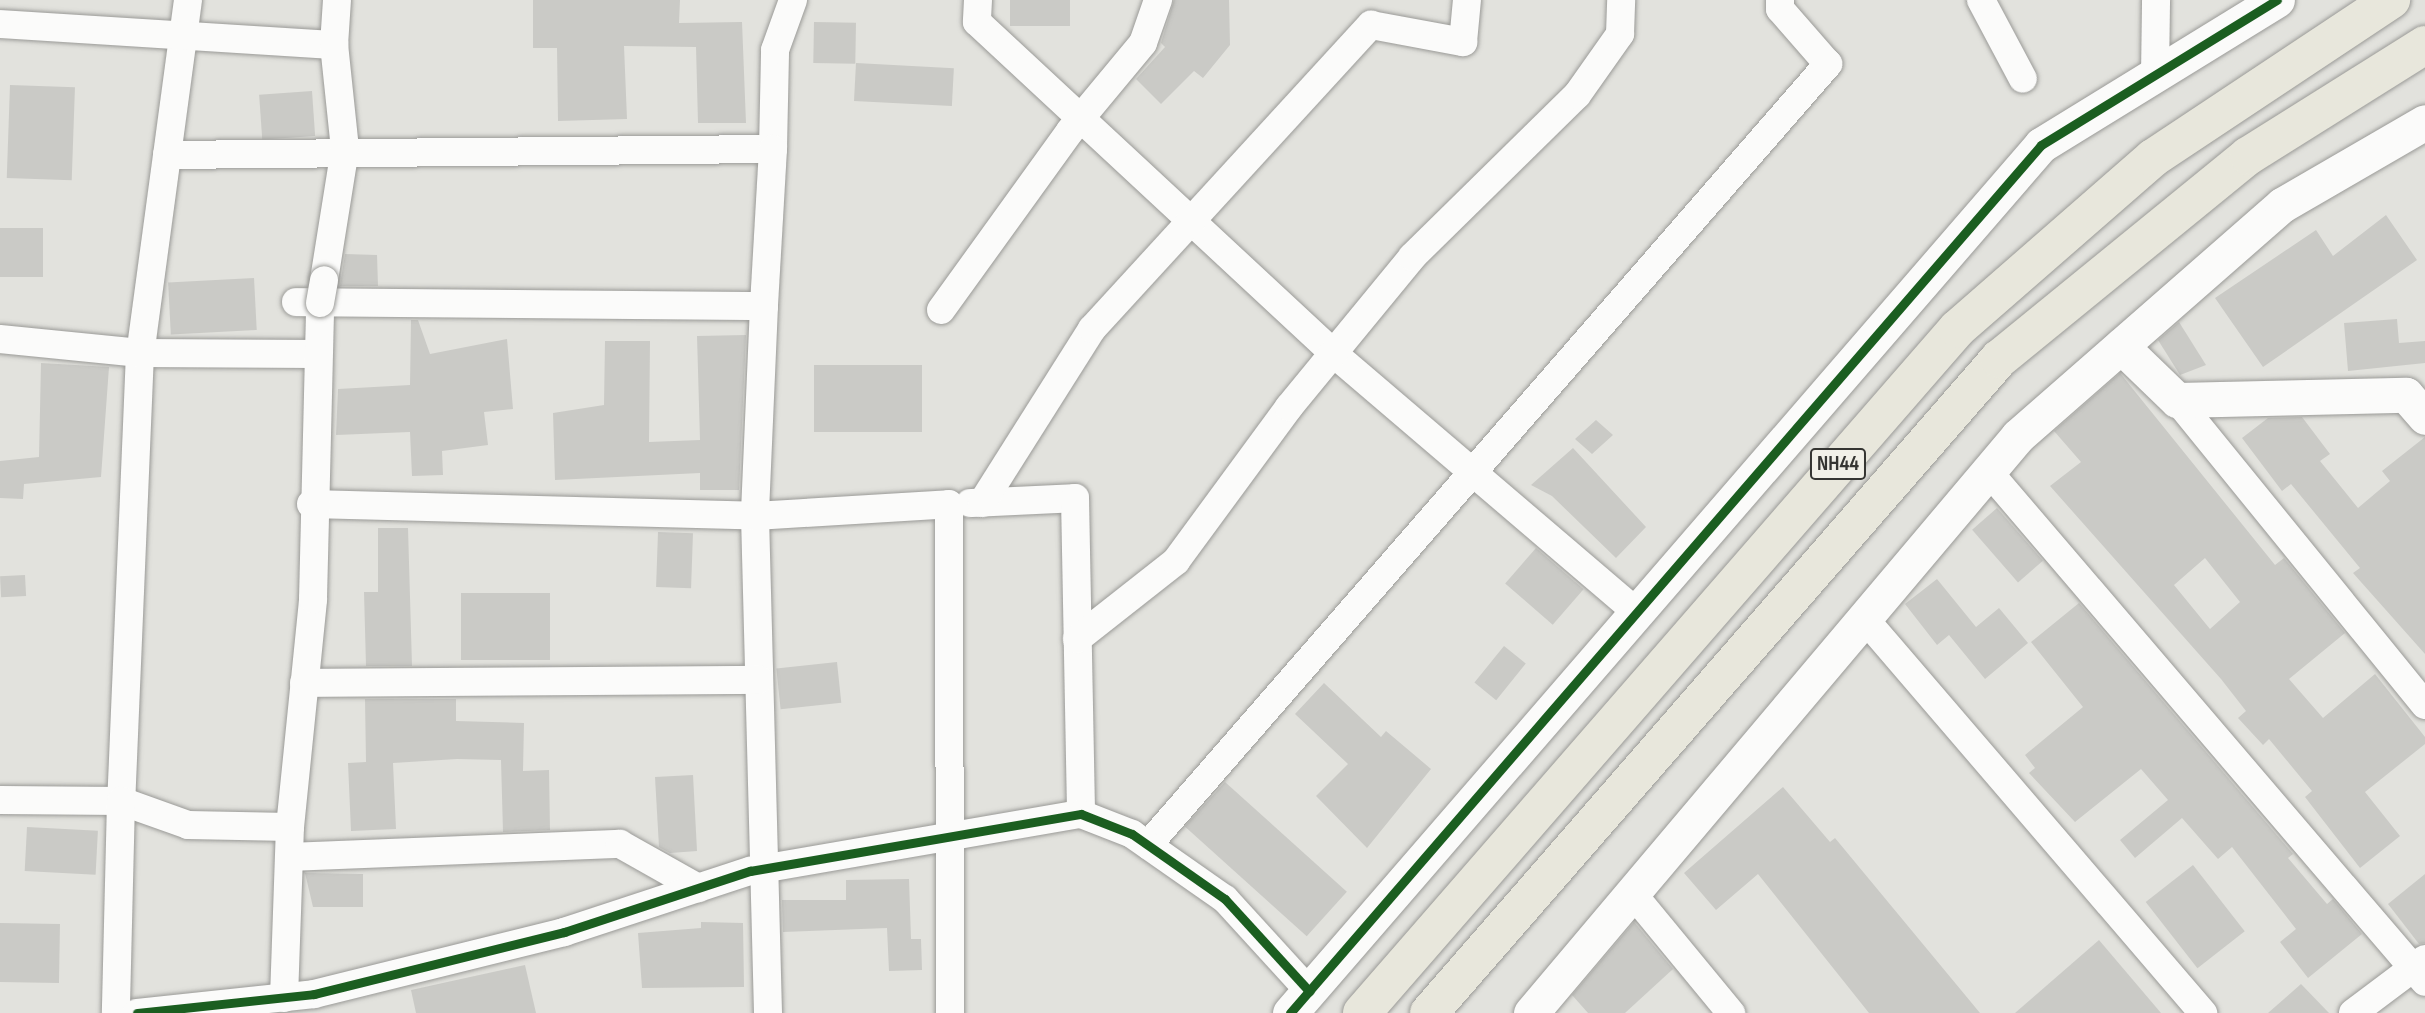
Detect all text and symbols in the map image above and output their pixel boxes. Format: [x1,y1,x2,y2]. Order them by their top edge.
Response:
road number: NH44 [1808,447,1868,482]

